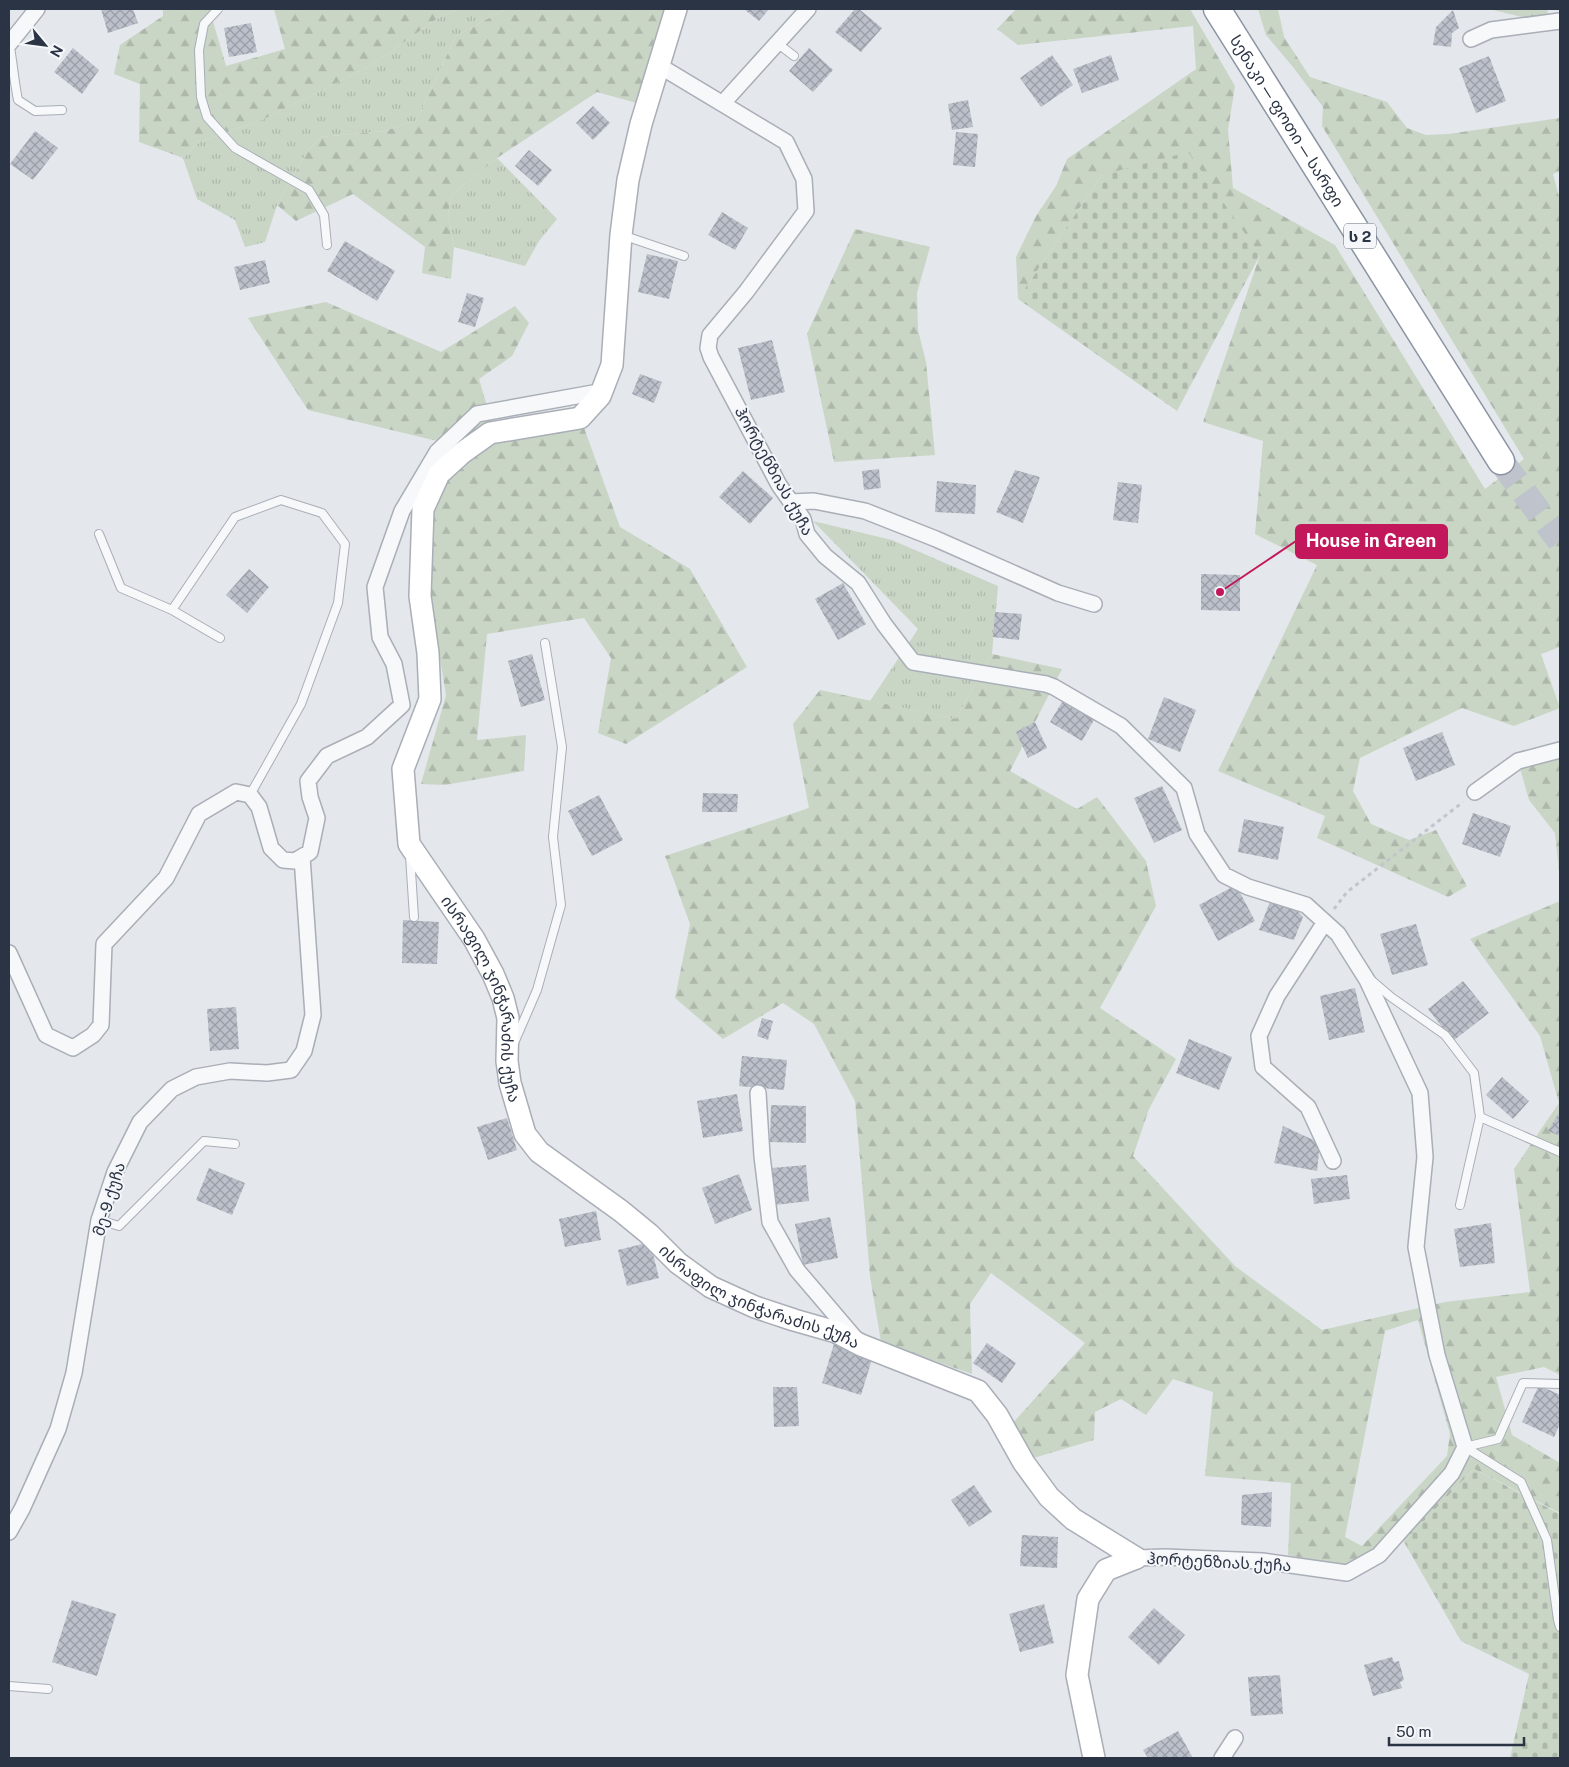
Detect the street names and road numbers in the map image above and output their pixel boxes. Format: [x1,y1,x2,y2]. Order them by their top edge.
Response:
street label: სენაკი — ფოთი — სარფი [1226,31,1348,210]
road number: ს 2 [1344,224,1376,248]
street label: ჰორტენზიას ქუჩა [731,403,817,539]
street label: ისრაფილ ჯინჭარაძის ქუჩა [437,892,525,1105]
street label: მე-9 ქუჩა [89,1160,129,1238]
street label: ისრაფილ ჯინჭარაძის ქუჩა [655,1240,863,1352]
street label: ჰორტენზიას ქუჩა [1146,1549,1292,1575]

